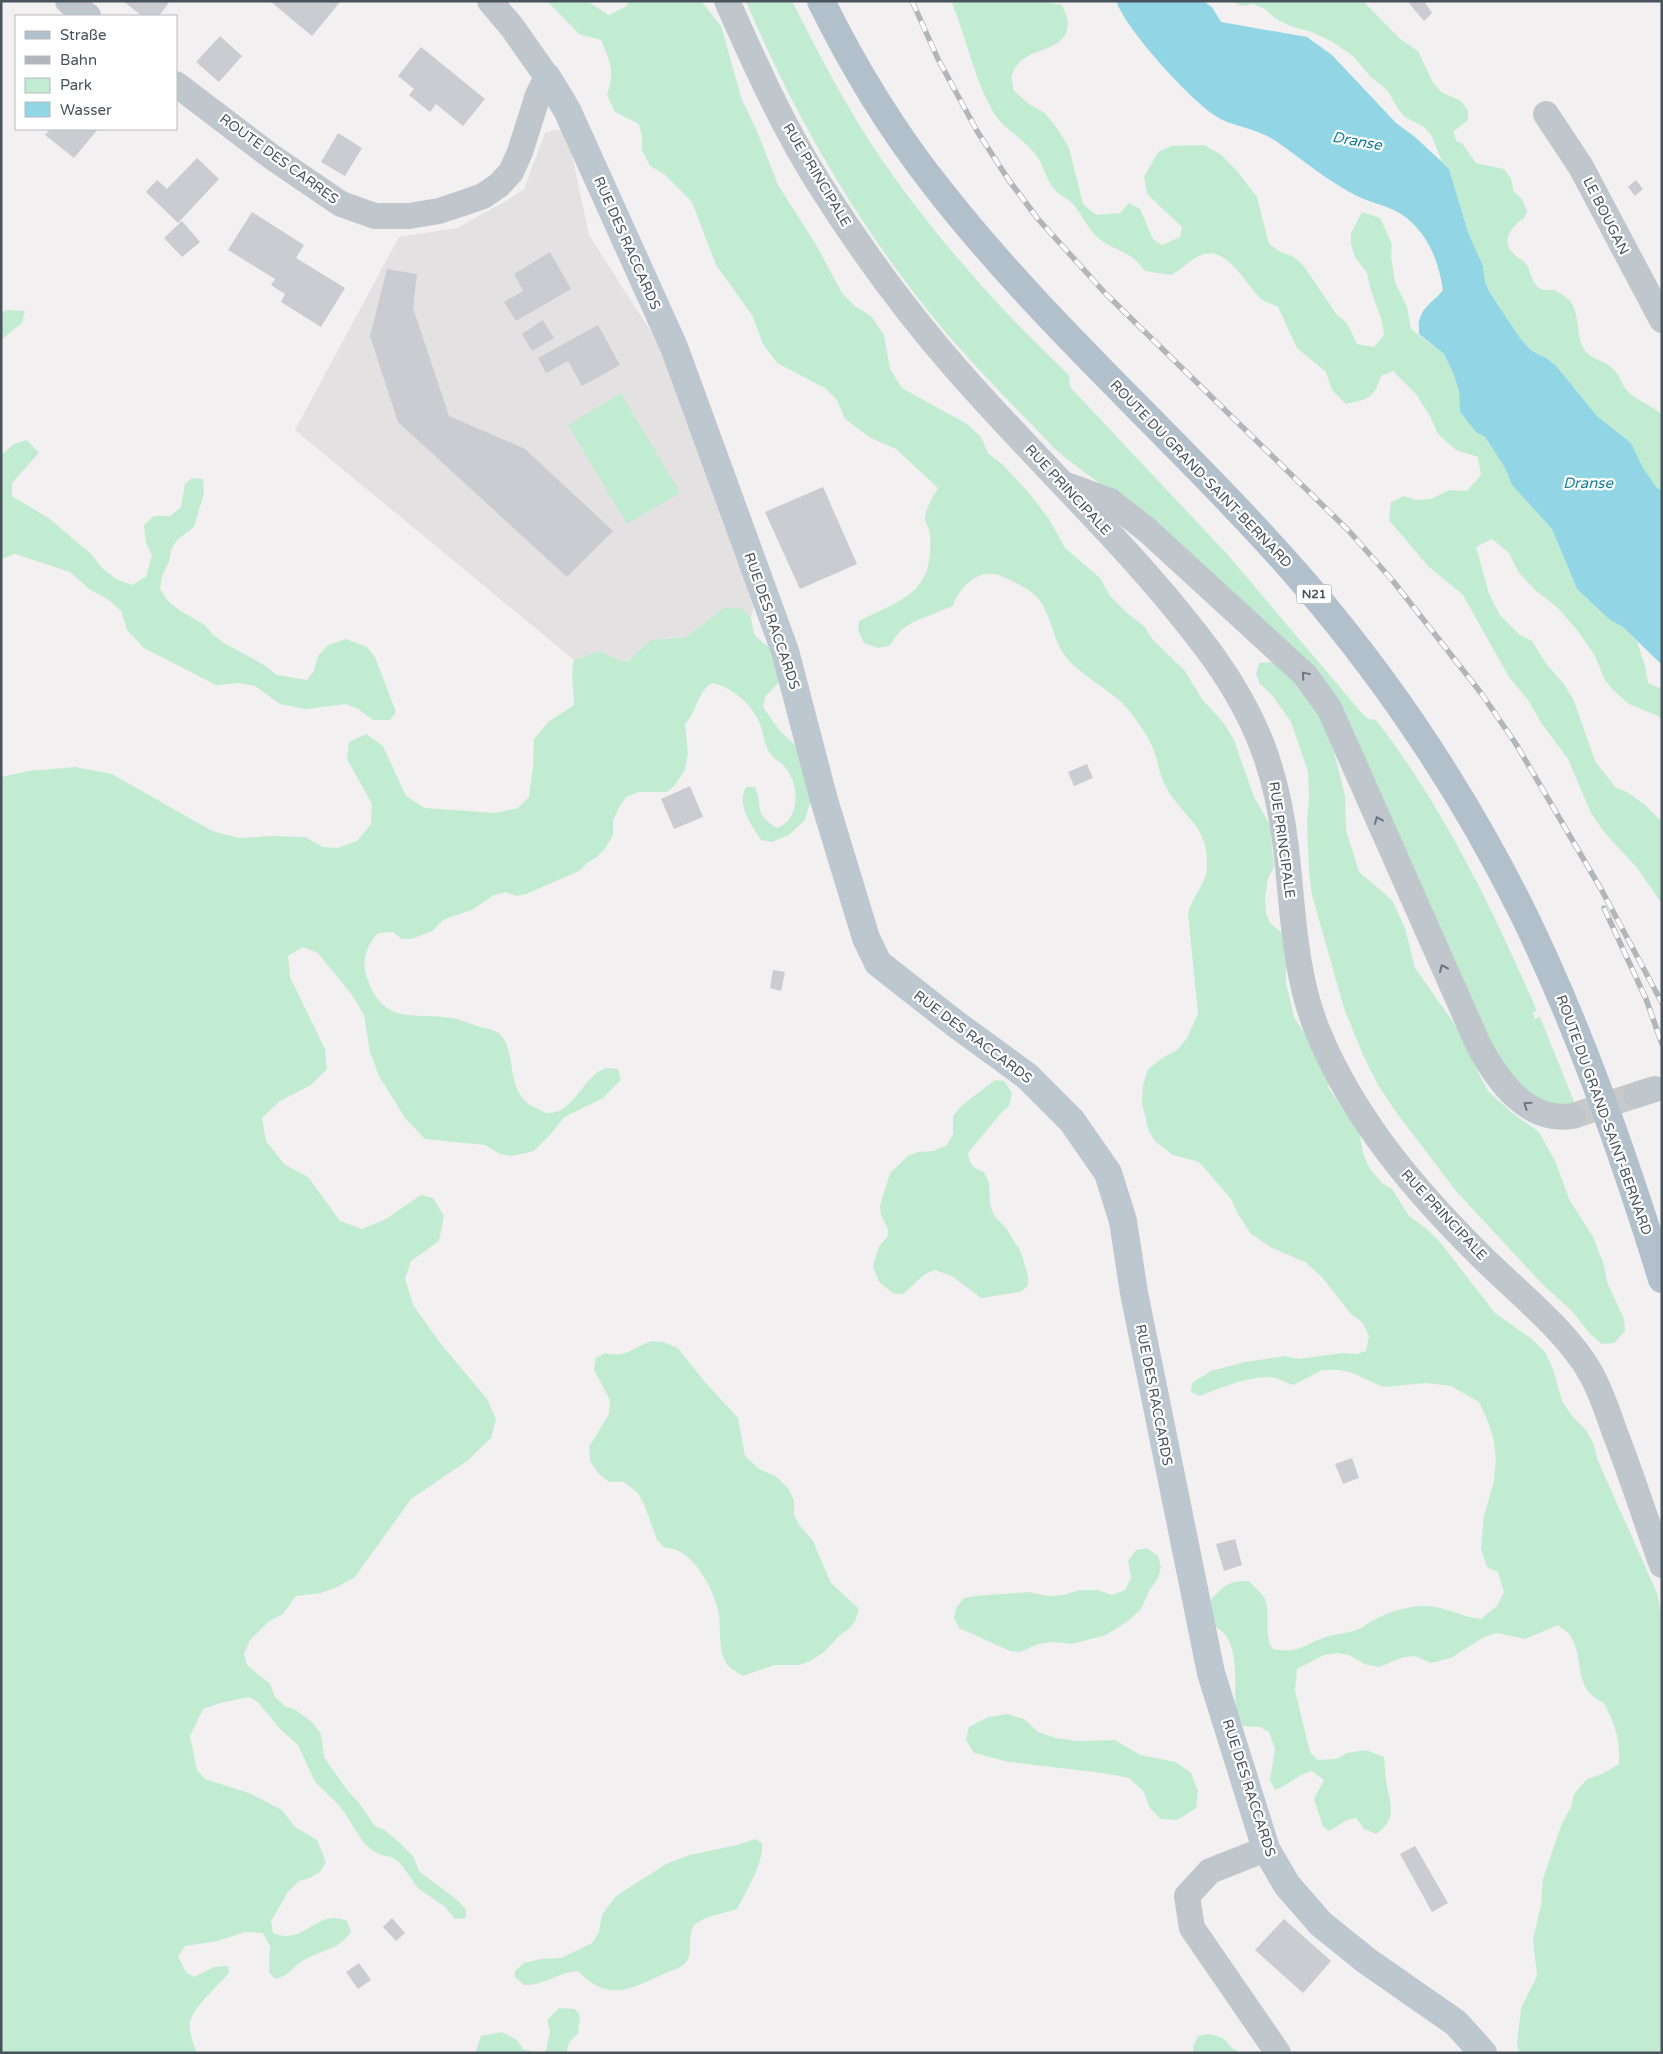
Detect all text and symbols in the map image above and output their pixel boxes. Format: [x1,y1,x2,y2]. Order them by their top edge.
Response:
legend [15,15,178,130]
text: Straße [60,26,106,44]
text: Bahn [60,51,97,69]
text: Park [60,76,92,94]
text: Wasser [60,101,112,119]
street label: ROUTE DES CARRES [216,110,342,208]
street label: RUE PRINCIPALE [779,120,855,230]
water label: Dranse [1331,128,1385,154]
street label: RUE DES RACCARDS [590,174,664,312]
street label: LE BOUGAN [1579,174,1633,258]
street label: ROUTE DU GRAND-SAINT-BERNARD [1107,377,1295,571]
street label: RUE PRINCIPALE [1022,441,1114,539]
water label: Dranse [1563,474,1615,492]
street label: RUE DES RACCARDS [741,550,804,692]
road number: N21 [1296,584,1332,604]
one-way arrow [1301,672,1310,681]
street label: RUE PRINCIPALE [1265,781,1299,900]
one-way arrow [1374,816,1384,825]
one-way arrow [1439,964,1450,973]
street label: RUE DES RACCARDS [910,987,1036,1087]
street label: ROUTE DU GRAND-SAINT-BERNARD [1553,993,1655,1237]
one-way arrow [1523,1102,1533,1111]
street label: RUE PRINCIPALE [1398,1166,1490,1264]
street label: RUE DES RACCARDS [1132,1323,1176,1468]
street label: RUE DES RACCARDS [1219,1717,1279,1859]

